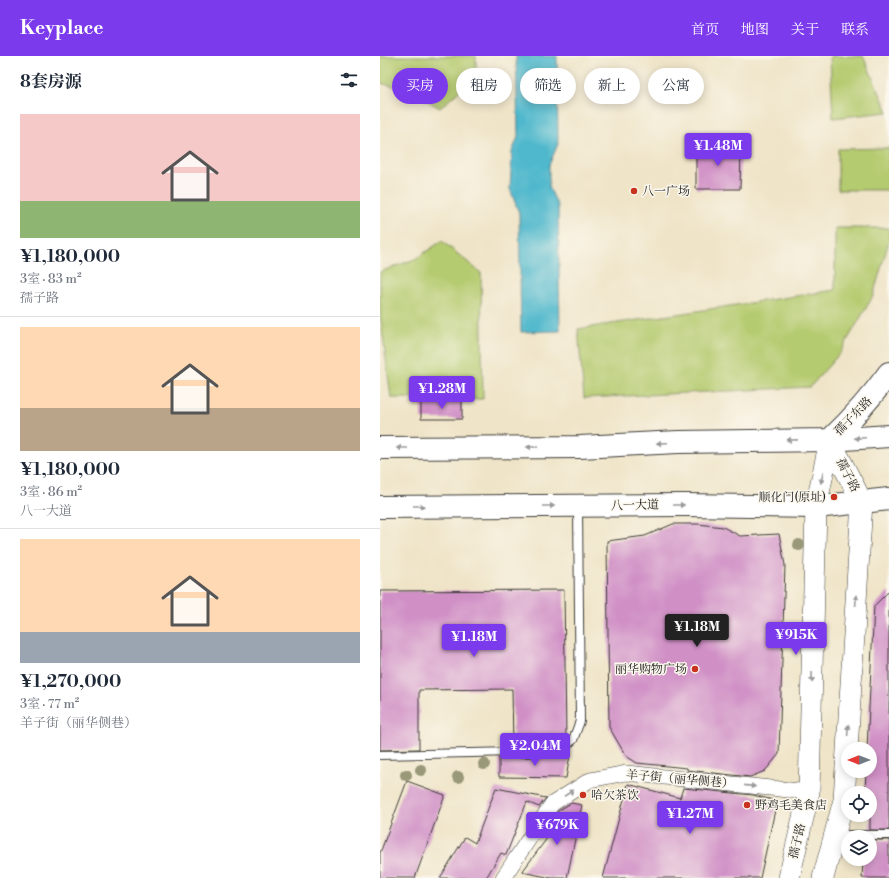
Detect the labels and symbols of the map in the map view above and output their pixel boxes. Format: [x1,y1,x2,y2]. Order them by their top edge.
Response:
pin: ¥1.48M [685,133,751,167]
place label: 八一广场 [642,184,690,199]
marker: 八一广场 [629,186,639,196]
pin: ¥1.28M [409,376,475,410]
street label: 孺子东路 [831,394,875,439]
one-way arrow [853,435,866,441]
one-way arrow [785,437,798,443]
one-way arrow [655,440,668,446]
one-way arrow [525,444,538,450]
one-way arrow [395,445,408,451]
street label: 孺子路 [833,456,862,495]
one-way arrow [819,472,825,484]
place label: 顺化门(原址) [759,490,826,505]
marker: 顺化门(原址) [829,492,839,502]
street label: 八一大道 [611,498,659,513]
one-way arrow [673,502,686,508]
one-way arrow [413,503,425,510]
one-way arrow [543,503,556,509]
one-way arrow [852,594,859,606]
pin: ¥1.18M [664,614,730,648]
pin: ¥915K [768,622,824,656]
pin: ¥1.18M [441,624,507,658]
place label: 丽华购物广场 [615,662,687,677]
marker: 丽华购物广场 [690,664,700,674]
one-way arrow [809,671,815,684]
one-way arrow [844,724,851,736]
pin: ¥2.04M [502,733,568,767]
north arrow [841,742,877,778]
street label: 羊子街（丽华侧巷） [626,767,734,792]
one-way arrow [744,783,756,789]
place label: 哈欠茶饮 [591,788,639,803]
one-way arrow [563,790,575,797]
marker: 哈欠茶饮 [578,790,588,800]
place label: 野鸡毛美食店 [755,798,827,813]
marker: 野鸡毛美食店 [742,800,752,810]
pin: ¥1.27M [657,801,723,835]
pin: ¥679K [529,812,585,846]
street label: 孺子路 [786,822,809,860]

